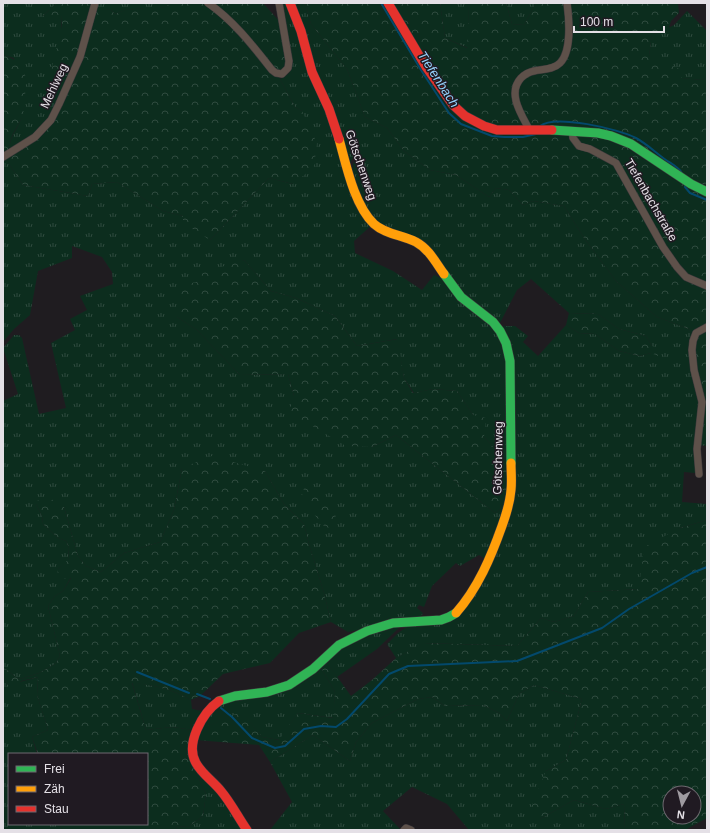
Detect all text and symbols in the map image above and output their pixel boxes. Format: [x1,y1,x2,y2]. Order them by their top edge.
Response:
scale bar [574,8,664,34]
text: 100 m [580,15,613,29]
water label: Tiefenbach [415,48,462,110]
street label: Mehlweg [38,61,70,111]
street label: Götschenweg [342,128,380,202]
street label: Tiefenbachstraße [622,156,680,244]
street label: Götschenweg [490,421,506,495]
legend [8,753,148,825]
text: Frei [44,762,65,776]
text: Zäh [44,782,65,796]
north arrow [662,785,702,825]
text: Stau [44,802,69,816]
text: N [676,808,685,821]

